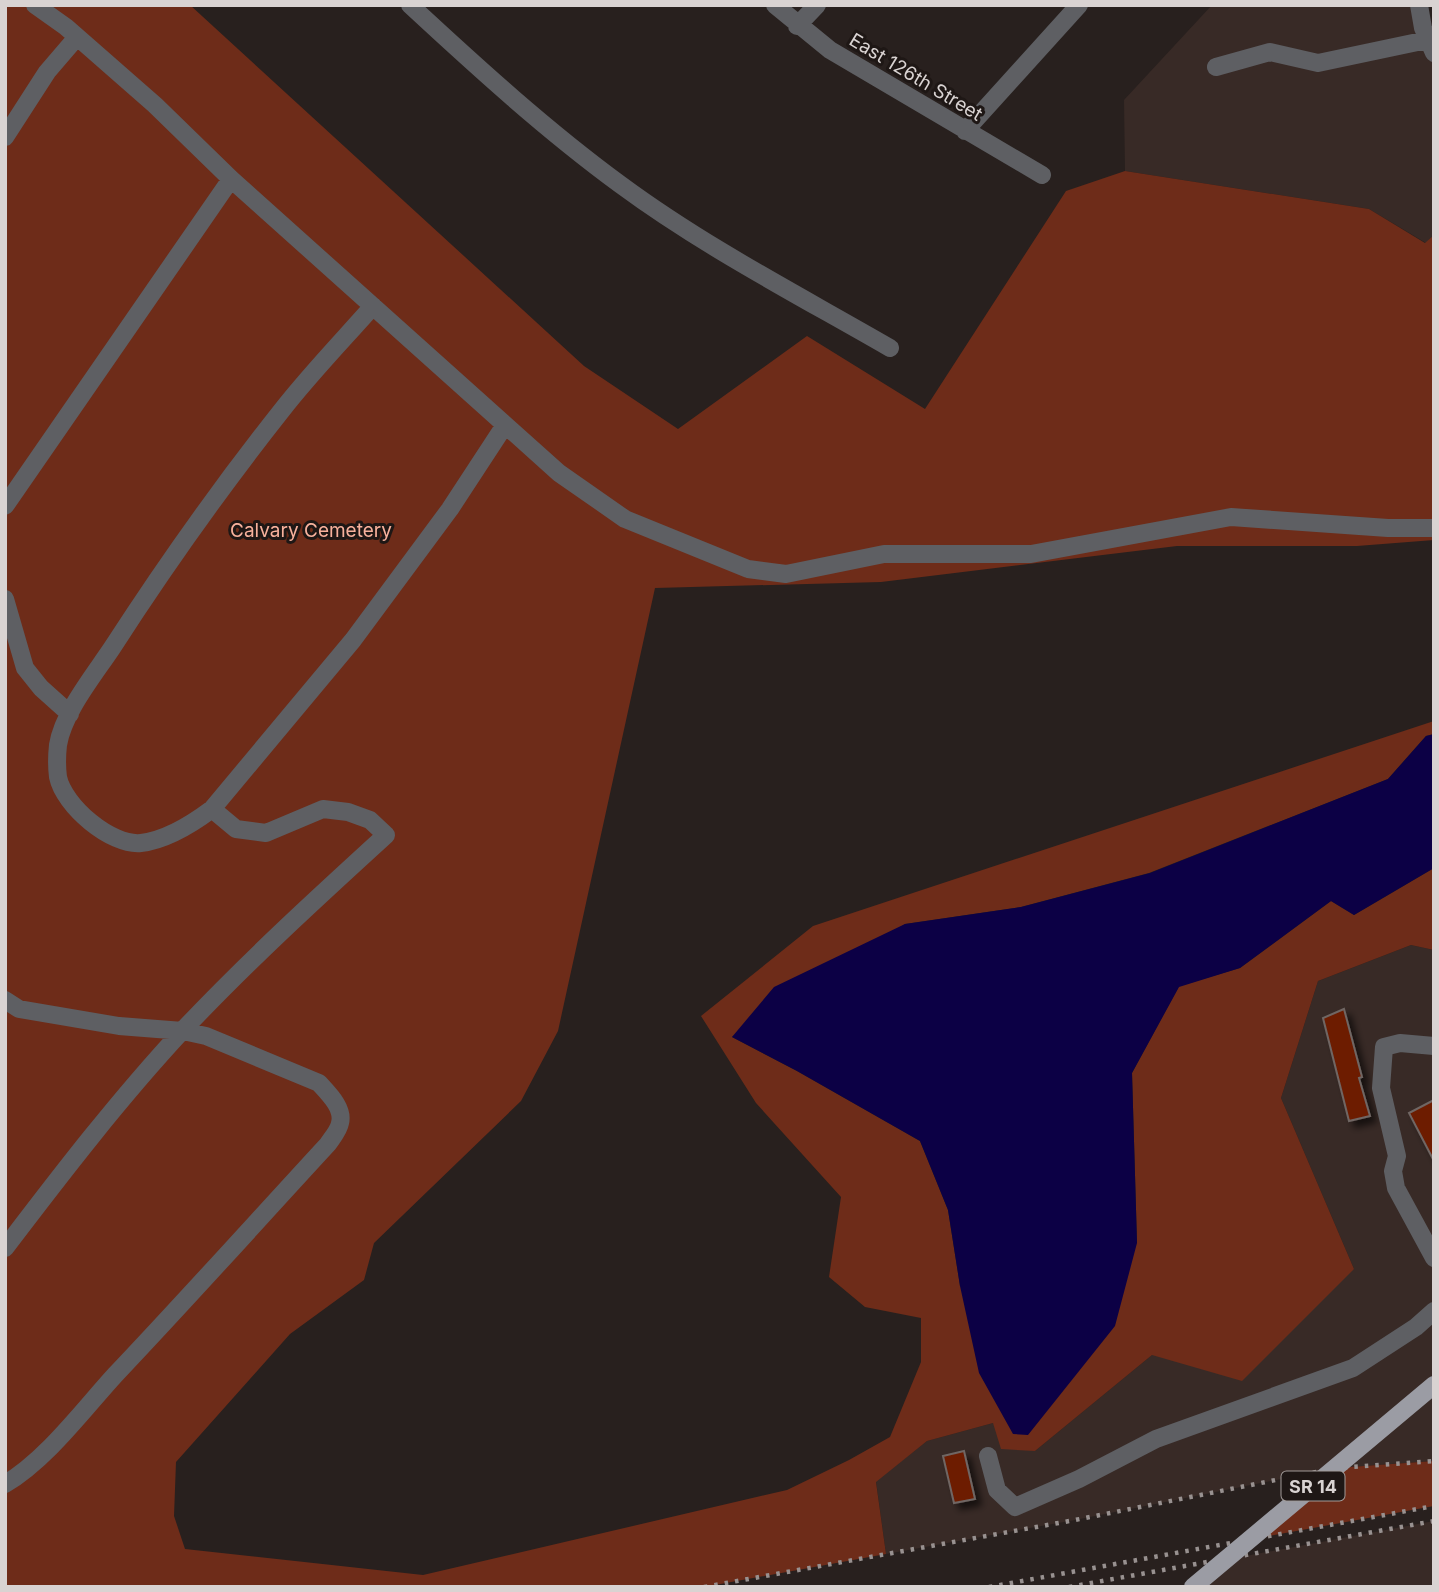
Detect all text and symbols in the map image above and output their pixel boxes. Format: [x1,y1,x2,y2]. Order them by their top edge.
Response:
street label: East 126th Street [845,28,987,126]
park label: Calvary Cemetery [230,519,392,542]
road number: SR 14 [1282,1471,1344,1500]

